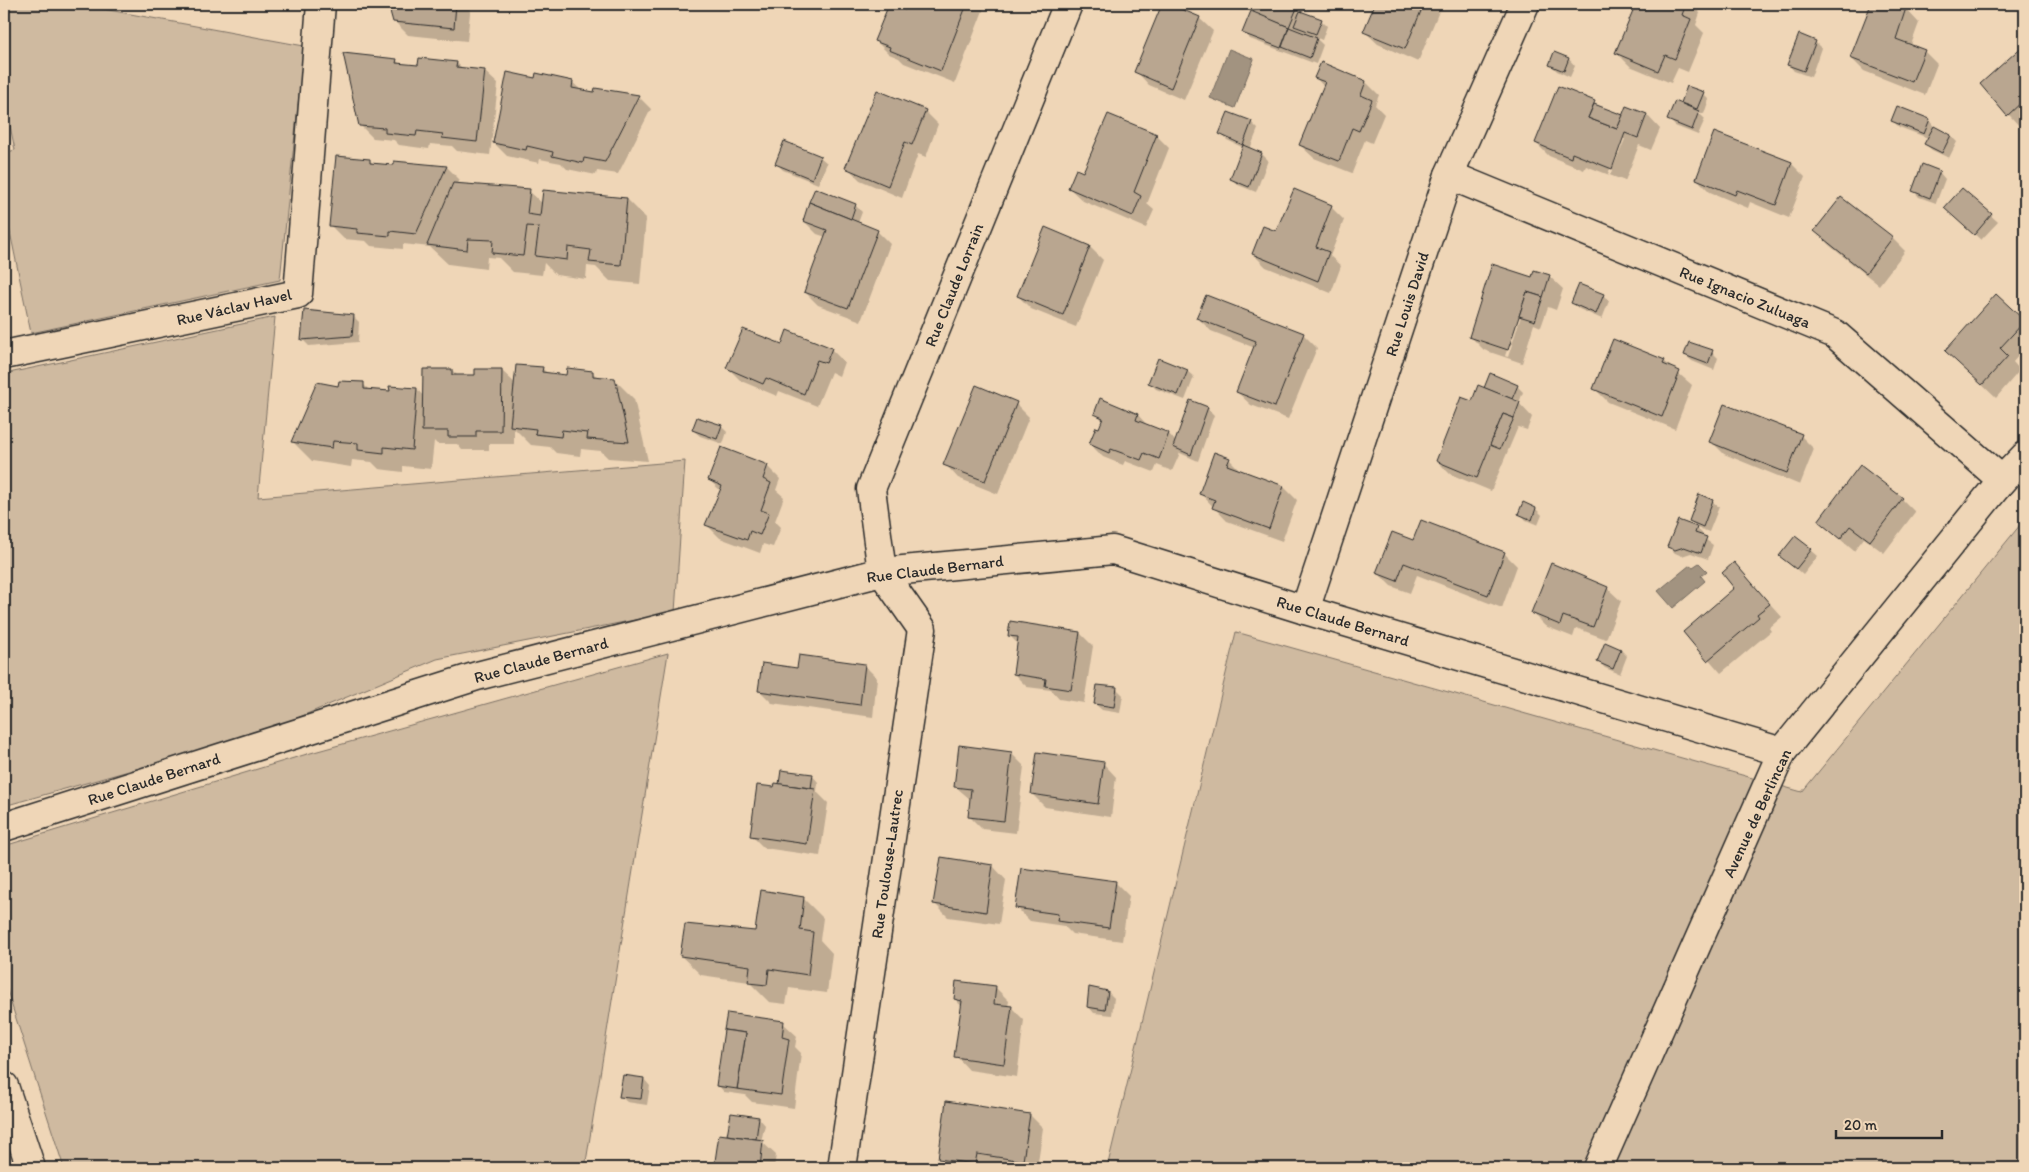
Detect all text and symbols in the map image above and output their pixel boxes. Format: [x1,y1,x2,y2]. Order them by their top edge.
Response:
street label: Rue Claude Lorrain [921,220,988,349]
street label: Rue Louis David [1381,249,1433,359]
street label: Rue Ignacio Zuluaga [1677,262,1814,332]
street label: Rue Václav Havel [175,284,294,329]
street label: Rue Claude Bernard [865,551,1005,587]
street label: Rue Claude Bernard [1274,592,1412,650]
street label: Rue Claude Bernard [472,633,610,687]
street label: Avenue de Berlincan [1719,745,1795,880]
street label: Rue Claude Bernard [85,749,223,809]
street label: Rue Toulouse-Lautrec [867,788,907,940]
scale bar [1836,1107,1943,1139]
text: 20 m [1844,1116,1878,1134]

